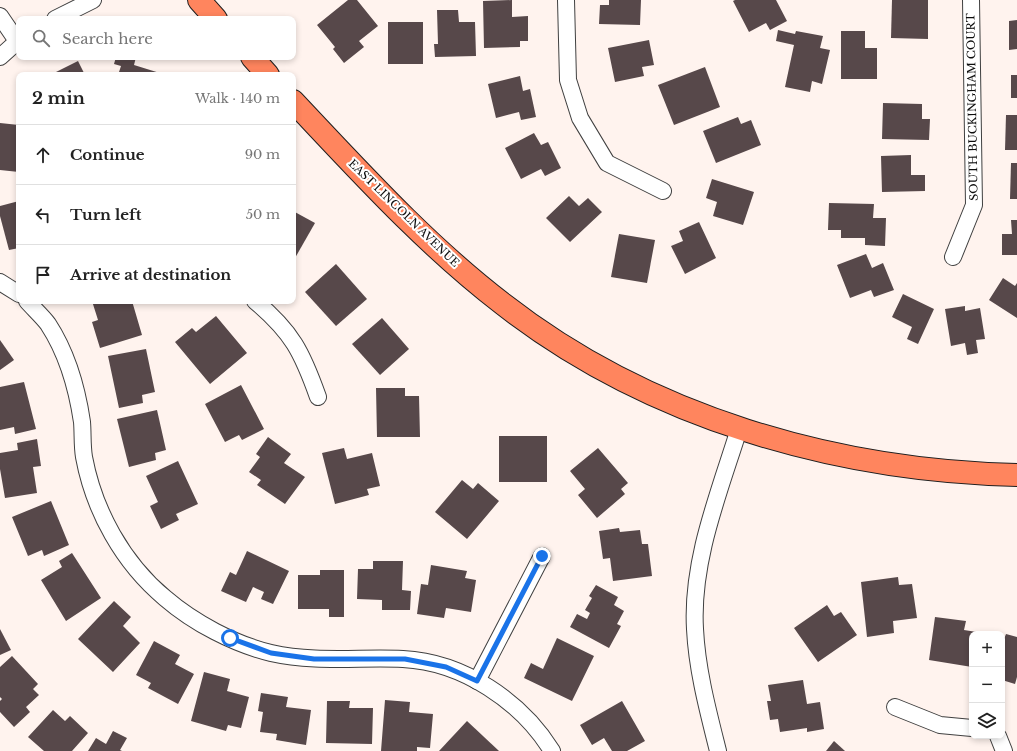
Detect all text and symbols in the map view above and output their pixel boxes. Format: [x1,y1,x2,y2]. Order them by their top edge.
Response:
street label: SOUTH BUCKINGHAM COURT [963,13,981,201]
search box [16,16,296,60]
icon: search [30,27,52,49]
text: Search here [62,29,153,48]
text: 2 min [32,88,85,109]
text: Walk · 140 m [195,90,280,107]
icon: ahead [32,144,54,166]
text: Continue [70,145,145,164]
text: 90 m [245,146,280,163]
street label: EAST LINCOLN AVENUE [346,156,462,270]
icon: left [32,204,54,226]
text: Turn left [70,205,141,224]
text: 50 m [246,206,280,223]
icon: arrive [32,264,54,286]
text: Arrive at destination [70,265,231,284]
route end [533,547,551,565]
route start [221,629,239,647]
map controls [969,631,1005,739]
button: + [969,631,1005,667]
button: − [969,667,1005,703]
button: layers [969,703,1005,739]

